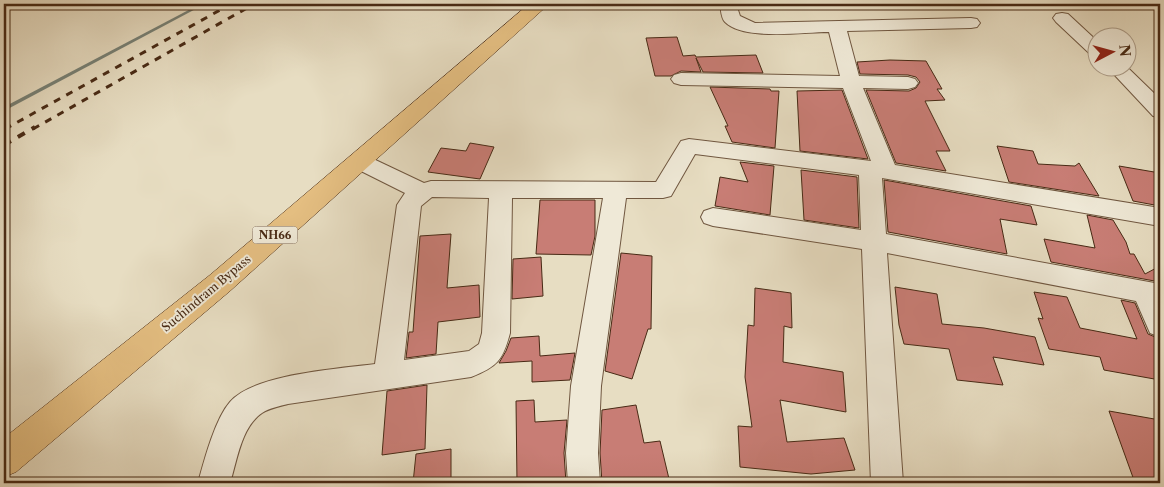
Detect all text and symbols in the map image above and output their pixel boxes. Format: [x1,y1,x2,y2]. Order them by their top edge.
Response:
north arrow [1086,28,1136,78]
text: N [1115,44,1135,58]
road number: NH66 [252,226,298,244]
street label: Suchindram Bypass [158,251,254,335]

